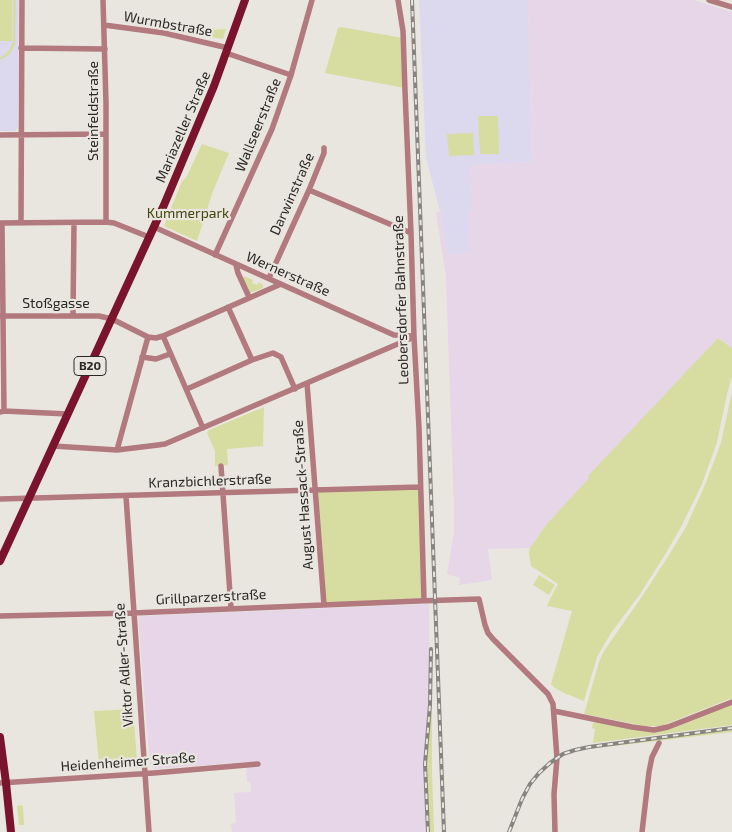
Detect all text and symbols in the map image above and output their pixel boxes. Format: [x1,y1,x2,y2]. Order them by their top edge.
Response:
street label: Wurmbstraße [122,8,214,40]
street label: Steinfeldstraße [85,61,101,161]
street label: Mariazeller Straße [152,69,214,185]
street label: Wallseerstraße [232,76,284,174]
street label: Darwinstraße [266,150,318,238]
park label: Kummerpark [147,205,229,221]
street label: Leobersdorfer Bahnstraße [390,215,412,385]
street label: Wernerstraße [243,248,333,300]
street label: Stoßgasse [22,295,90,311]
road number: B20 [74,356,106,376]
street label: August Hassack-Straße [289,420,317,570]
street label: Kranzbichlerstraße [148,470,272,492]
street label: Grillparzerstraße [155,586,267,608]
street label: Viktor Adler-Straße [111,603,137,727]
street label: Heidenheimer Straße [60,749,196,775]

